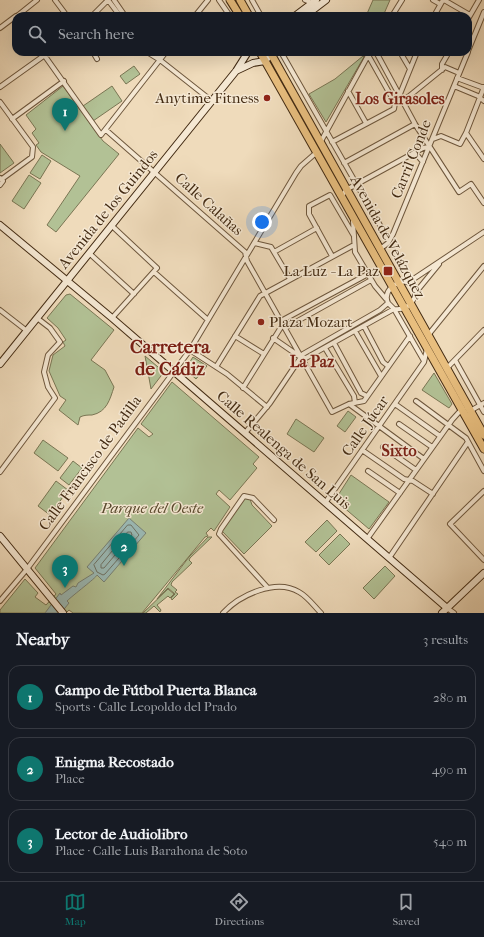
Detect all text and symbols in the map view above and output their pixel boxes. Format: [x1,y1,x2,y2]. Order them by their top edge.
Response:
search box [12,12,472,56]
icon: search [26,23,48,45]
text: Search here [58,25,134,43]
place label: Anytime Fitness [154,89,259,107]
district label: Los Girasoles [355,89,445,108]
marker: Anytime Fitness [262,93,272,103]
pin: 1 [52,98,78,131]
street label: Carril Conde [387,116,435,201]
street label: Avenida de los Guindos [54,145,162,273]
street label: Calle Calañas [171,169,247,239]
street label: Avenida de Velázquez [346,171,430,302]
your location [252,212,272,232]
place label: La Luz - La Paz [284,262,379,280]
marker: La Luz - La Paz [382,265,394,277]
place label: Plaza Mozart [269,313,353,331]
marker: Plaza Mozart [256,317,266,327]
district label: Carretera de Cádiz [130,336,211,380]
district label: La Paz [290,352,335,371]
street label: Calle Realenga de San Luis [213,387,355,514]
street label: Calle Francisco de Padilla [35,391,146,534]
street label: Calle Júcar [338,392,393,460]
district label: Sixto [381,441,417,460]
park label: Parque del Oeste [100,499,204,517]
pin: 2 [111,533,137,566]
pin: 3 [52,555,78,588]
text: Nearby [16,629,70,649]
text: 3 results [423,632,468,647]
text: Campo de Fútbol Puerta Blanca [55,681,257,699]
text: 1 [28,690,32,705]
text: 280 m [433,690,467,705]
text: Sports · Calle Leopoldo del Prado [55,699,237,714]
text: Enigma Recostado [55,753,174,771]
text: 2 [27,762,33,777]
text: 490 m [432,762,467,777]
text: Place [55,771,85,786]
text: Lector de Audiolibro [55,825,188,843]
text: 3 [27,834,33,849]
text: 540 m [433,834,467,849]
text: Place · Calle Luis Barahona de Soto [55,843,247,858]
tab: Map [64,891,86,928]
tab: Directions [215,891,264,928]
tab: Saved [392,891,420,928]

